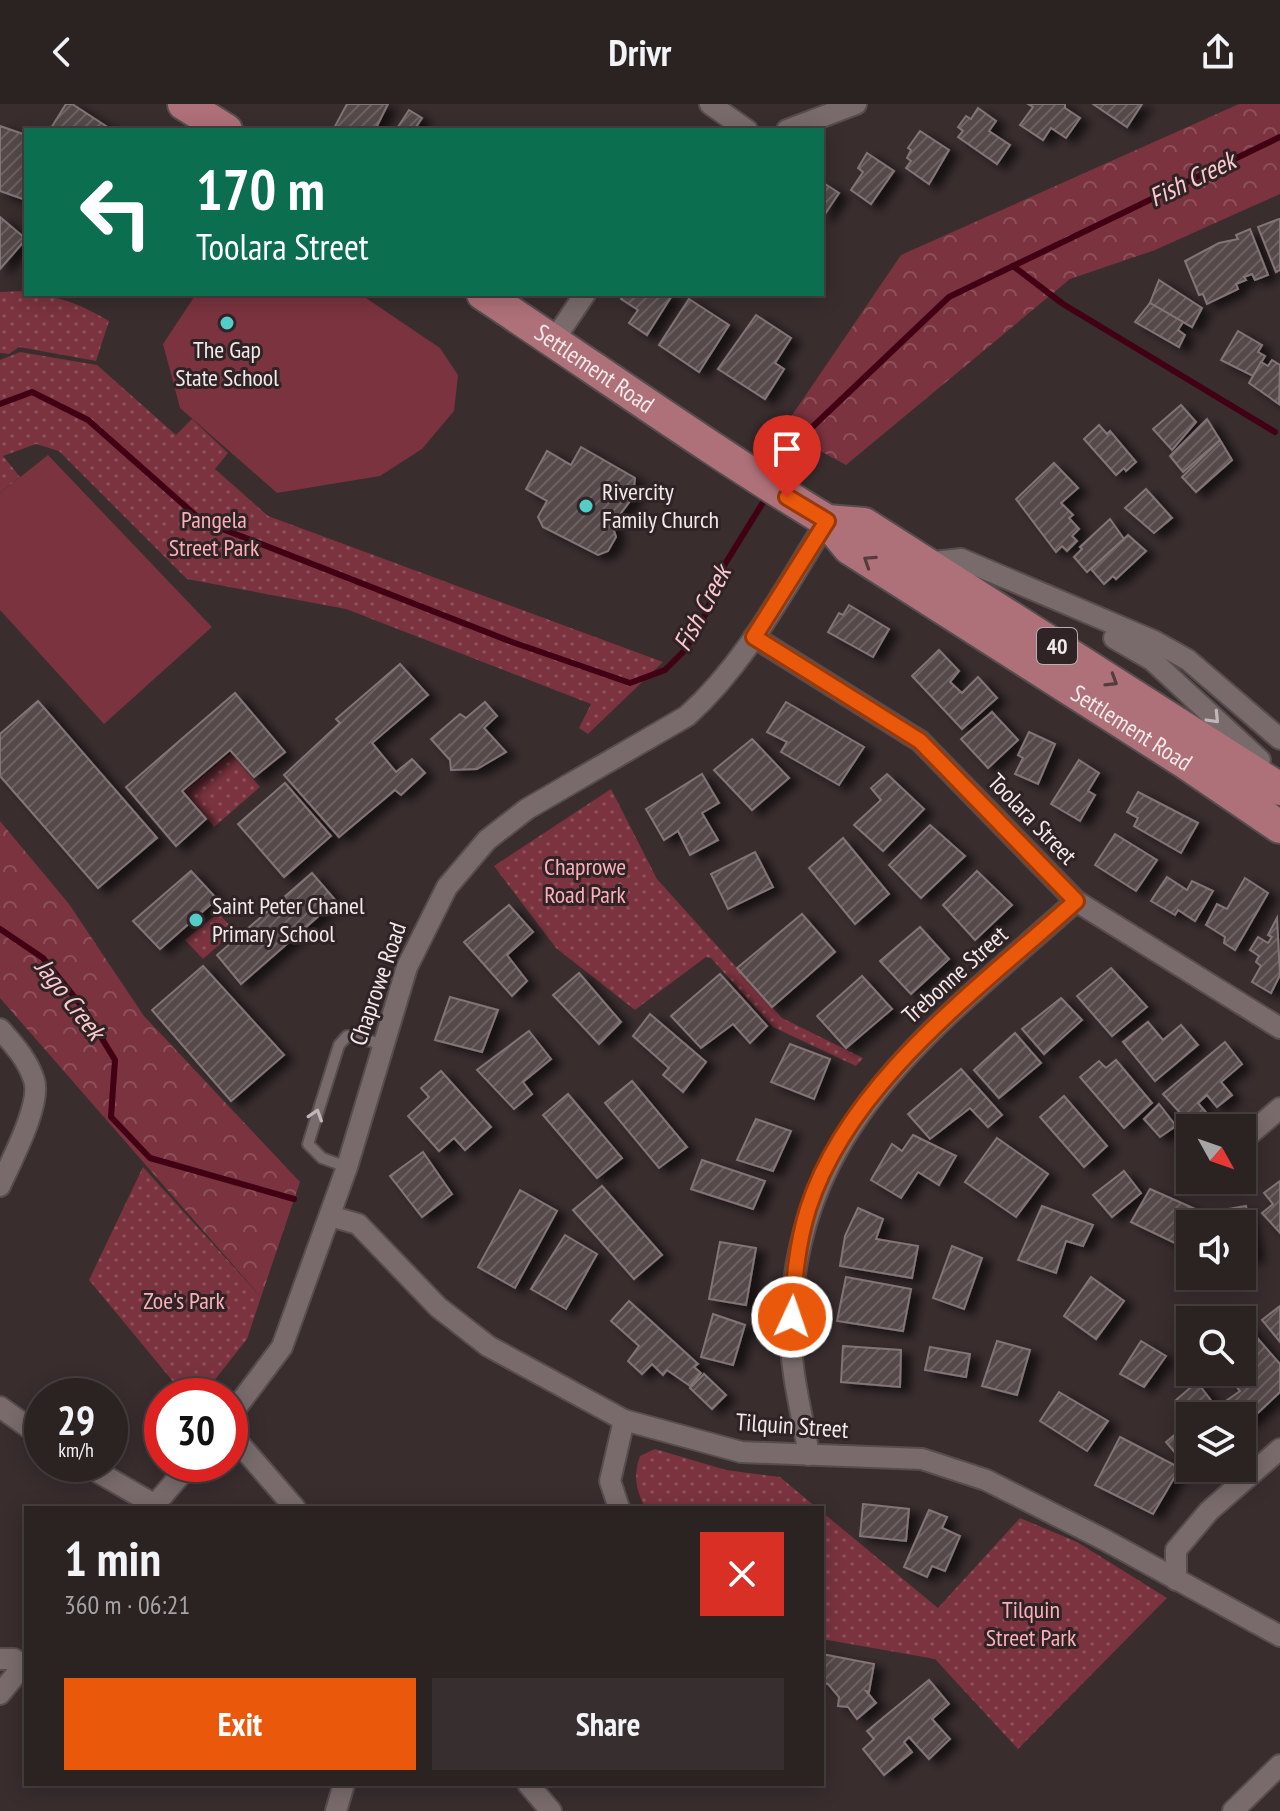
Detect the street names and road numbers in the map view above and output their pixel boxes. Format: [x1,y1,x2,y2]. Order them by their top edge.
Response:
street label: Settlement Road [529,317,660,420]
road number: 40 [1037,628,1077,664]
street label: Settlement Road [1065,678,1198,778]
street label: Toolara Street [981,766,1084,871]
street label: Chaprowe Road [342,918,413,1050]
street label: Trebonne Street [895,919,1014,1030]
street label: Tilquin Street [735,1406,850,1445]

